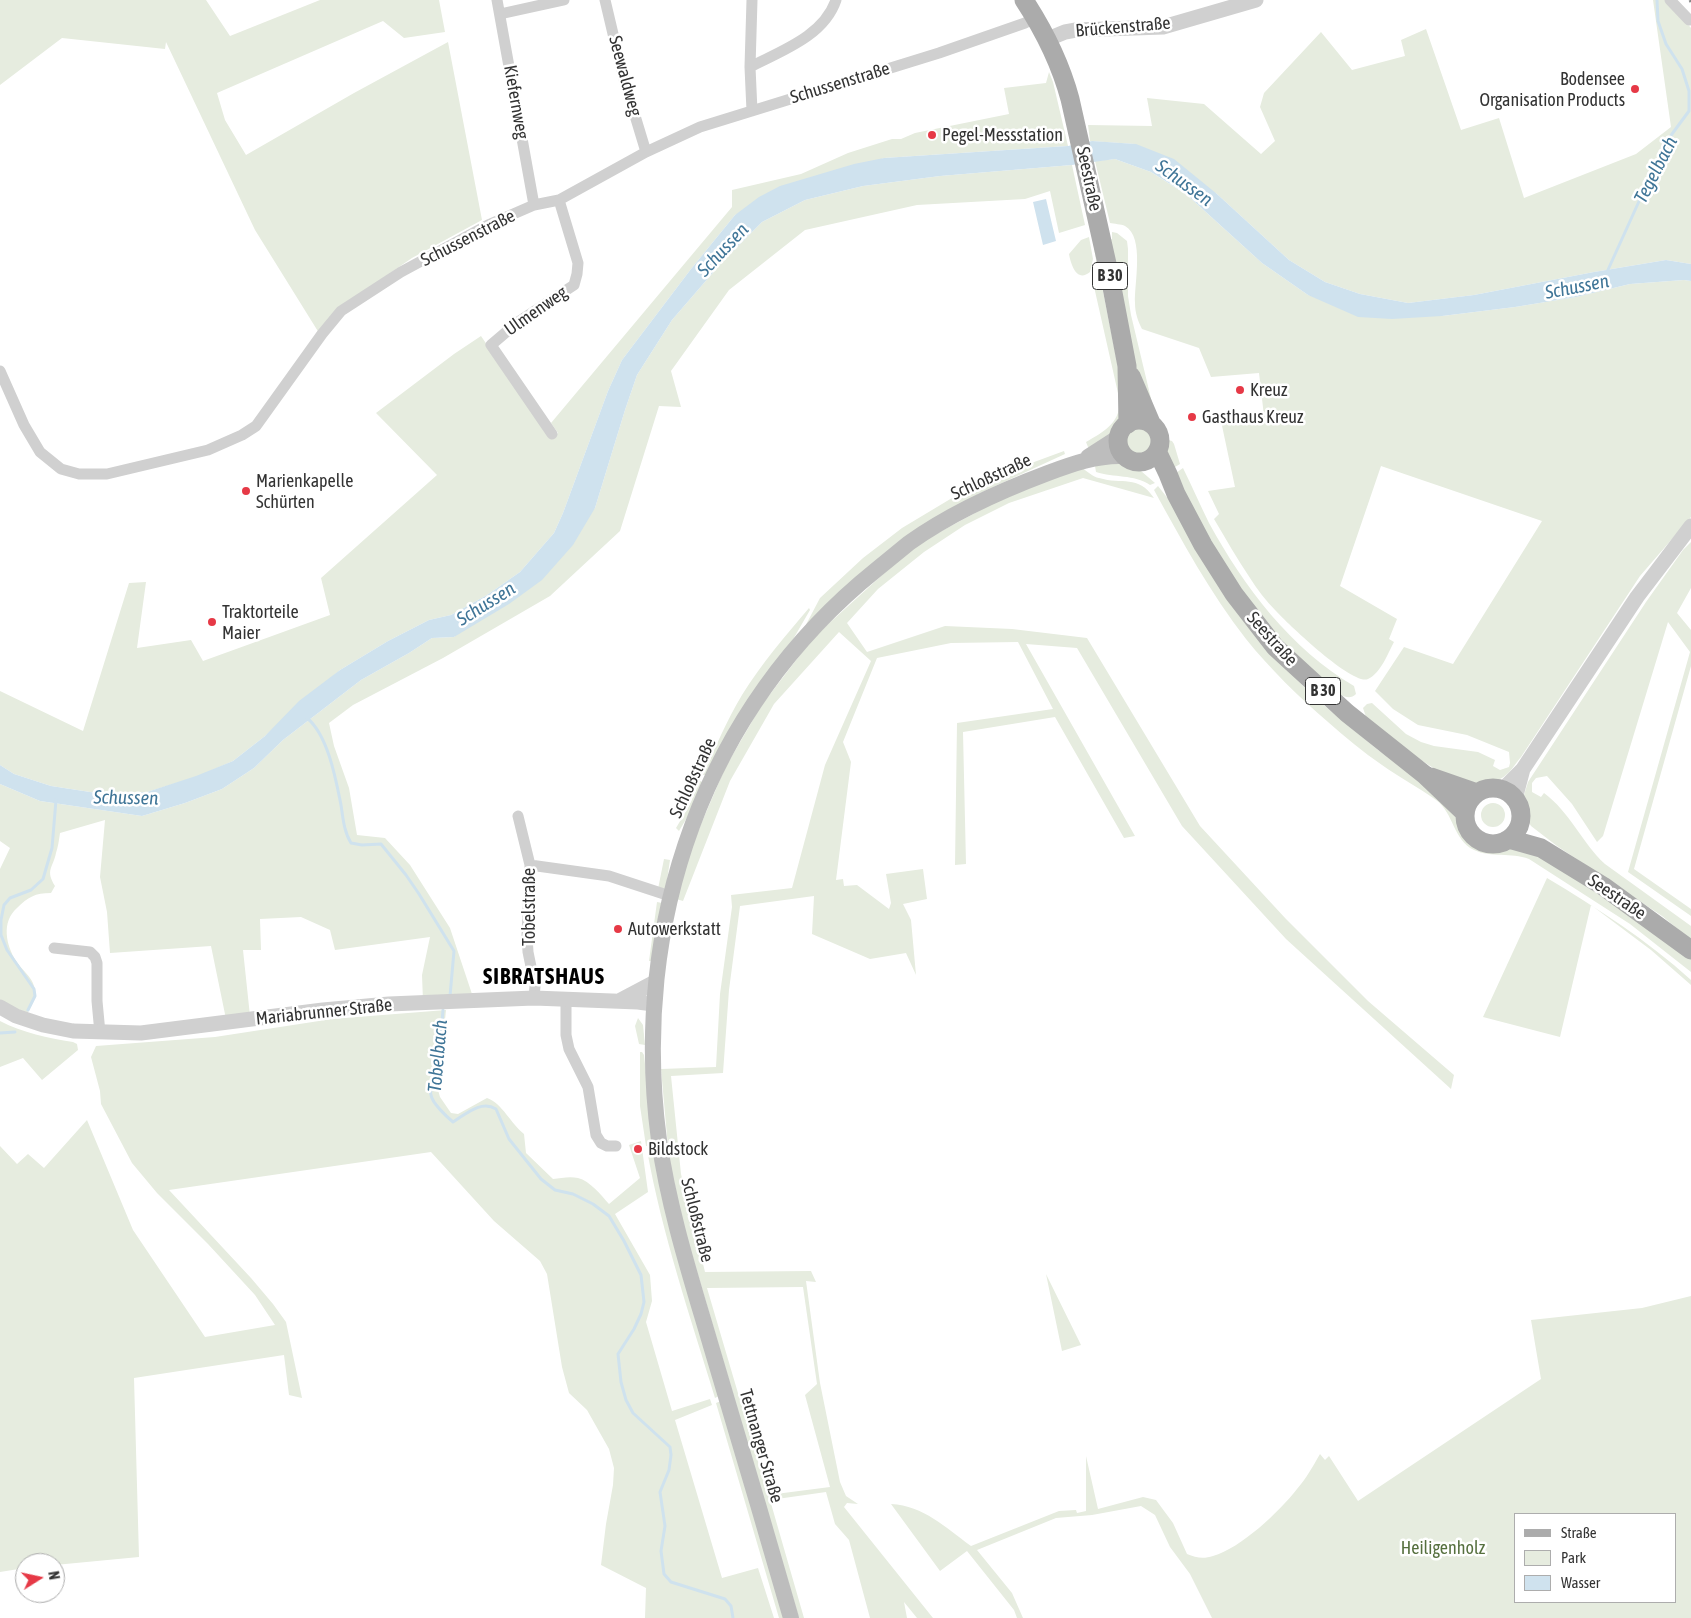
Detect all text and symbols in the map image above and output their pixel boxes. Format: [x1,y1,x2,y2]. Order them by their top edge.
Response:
street label: Brückenstraße [1075,12,1171,42]
street label: Seewaldweg [604,34,646,118]
street label: Schussenstraße [788,58,892,108]
street label: Kiefernweg [499,63,533,141]
place label: Bodensee Organisation Products [1479,68,1625,110]
marker: Bodensee Organisation Products [1629,83,1641,95]
place label: Pegel-Messstation [942,124,1063,146]
marker: Pegel-Messstation [926,129,938,141]
water label: Tegelbach [1630,133,1682,207]
street label: Seestraße [1072,145,1106,213]
water label: Schussen [1151,155,1217,211]
street label: Schussenstraße [417,205,519,271]
water label: Schussen [693,219,753,281]
road number: B 30 [1092,262,1128,290]
water label: Schussen [1543,270,1611,304]
street label: Ulmenweg [500,282,572,340]
place label: Kreuz [1250,379,1287,401]
marker: Kreuz [1234,384,1246,396]
place label: Gasthaus Kreuz [1202,406,1304,428]
marker: Gasthaus Kreuz [1186,411,1198,423]
street label: Schloßstraße [947,449,1035,505]
place label: Marienkapelle Schürten [256,470,353,512]
marker: Marienkapelle Schürten [240,485,252,497]
water label: Schussen [453,577,519,631]
place label: Traktorteile Maier [222,601,299,644]
street label: Seestraße [1242,608,1302,670]
marker: Traktorteile Maier [206,616,218,628]
road number: B 30 [1306,678,1340,704]
street label: Schloßstraße [665,734,721,822]
water label: Schussen [93,786,159,810]
street label: Tobelstraße [518,868,540,946]
street label: Seestraße [1584,870,1650,924]
place label: Autowerkstatt [628,918,721,940]
marker: Autowerkstatt [612,923,624,935]
district label: SIBRATSHAUS [482,964,606,990]
street label: Mariabrunner Straße [255,994,393,1030]
water label: Tobelbach [423,1019,453,1093]
place label: Bildstock [648,1138,708,1160]
marker: Bildstock [632,1143,644,1155]
street label: Schloßstraße [676,1176,718,1264]
street label: Tettnanger Straße [734,1387,788,1505]
legend [1514,1513,1676,1603]
text: Straße [1561,1524,1597,1541]
park label: Heiligenholz [1401,1537,1485,1559]
text: Park [1561,1549,1586,1566]
north arrow [15,1553,65,1603]
text: N [45,1570,62,1581]
text: Wasser [1561,1574,1600,1591]

